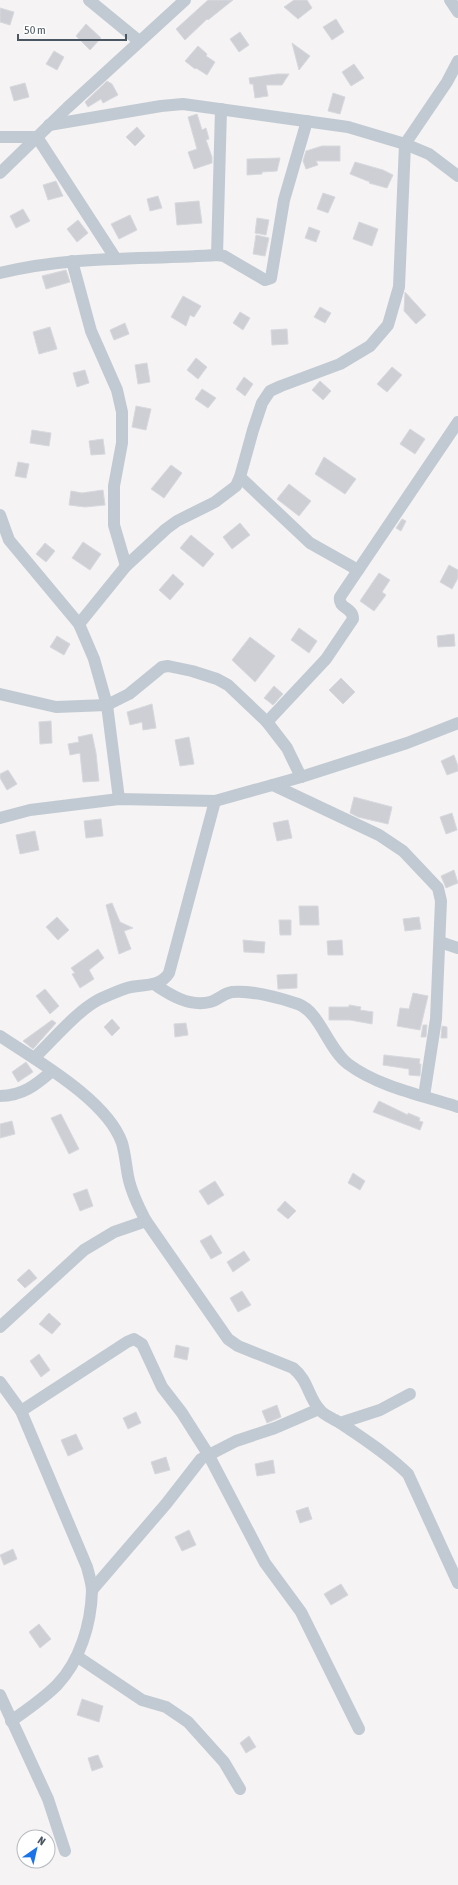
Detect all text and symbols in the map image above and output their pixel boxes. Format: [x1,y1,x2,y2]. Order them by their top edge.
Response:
scale bar [18,16,126,42]
text: 50 m [24,23,46,37]
north arrow [16,1829,56,1869]
text: N [36,1834,48,1848]

